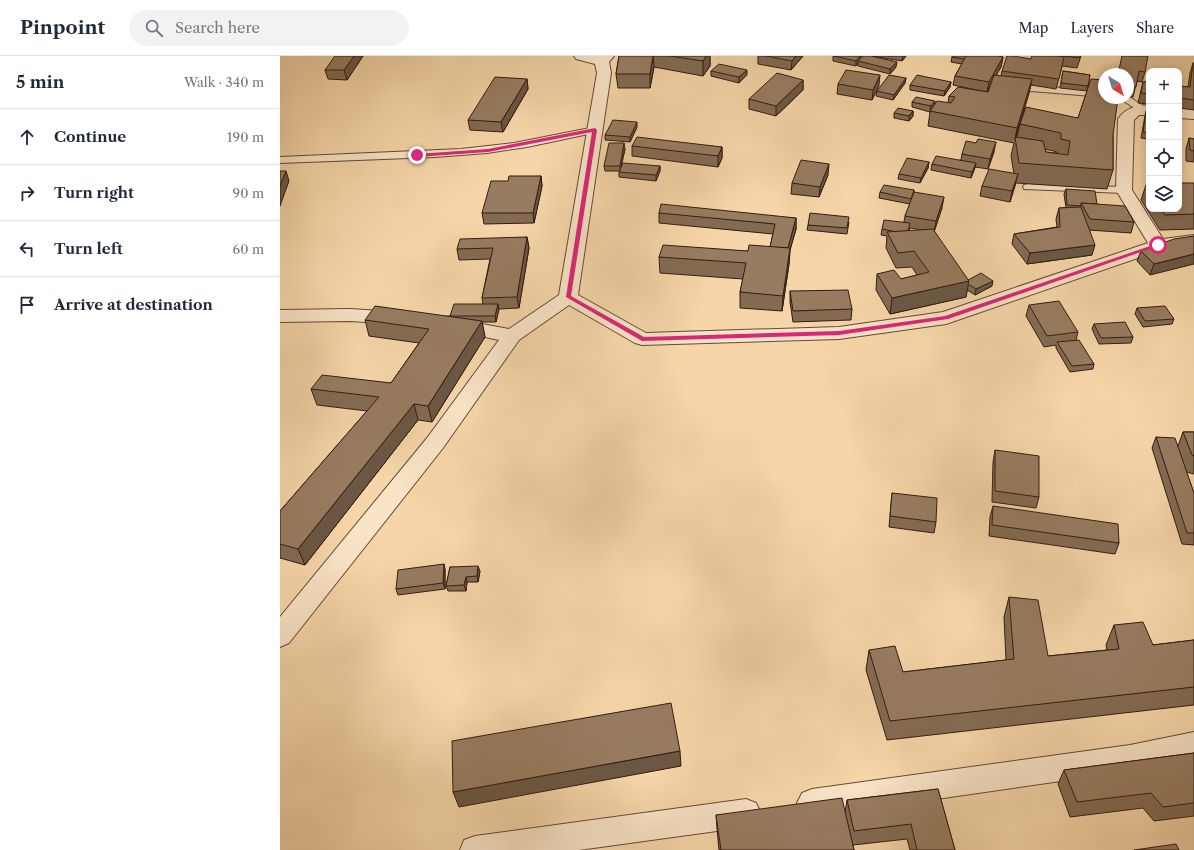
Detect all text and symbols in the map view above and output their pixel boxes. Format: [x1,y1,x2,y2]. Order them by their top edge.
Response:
search box [129,10,409,46]
text: Pinpoint [20,16,105,39]
icon: search [143,17,165,39]
text: Search here [175,18,260,37]
text: Map [1018,19,1048,37]
text: Layers [1070,19,1114,37]
text: Share [1136,19,1174,37]
north arrow [1098,68,1134,104]
map controls [1146,68,1182,212]
button: + [1146,68,1182,104]
text: 5 min [16,72,64,92]
text: Walk · 340 m [184,74,264,90]
button: − [1146,104,1182,140]
icon: ahead [16,126,38,148]
text: Continue [54,127,126,146]
text: 190 m [227,129,264,145]
button: locate [1146,140,1182,176]
route end [408,146,426,164]
button: layers [1146,176,1182,212]
icon: right [16,182,38,204]
text: Turn right [54,183,134,202]
text: 90 m [233,185,264,201]
route start [1149,236,1167,254]
icon: left [16,238,38,260]
text: Turn left [54,239,123,258]
text: 60 m [233,241,264,257]
icon: arrive [16,294,38,316]
text: Arrive at destination [54,295,213,314]

